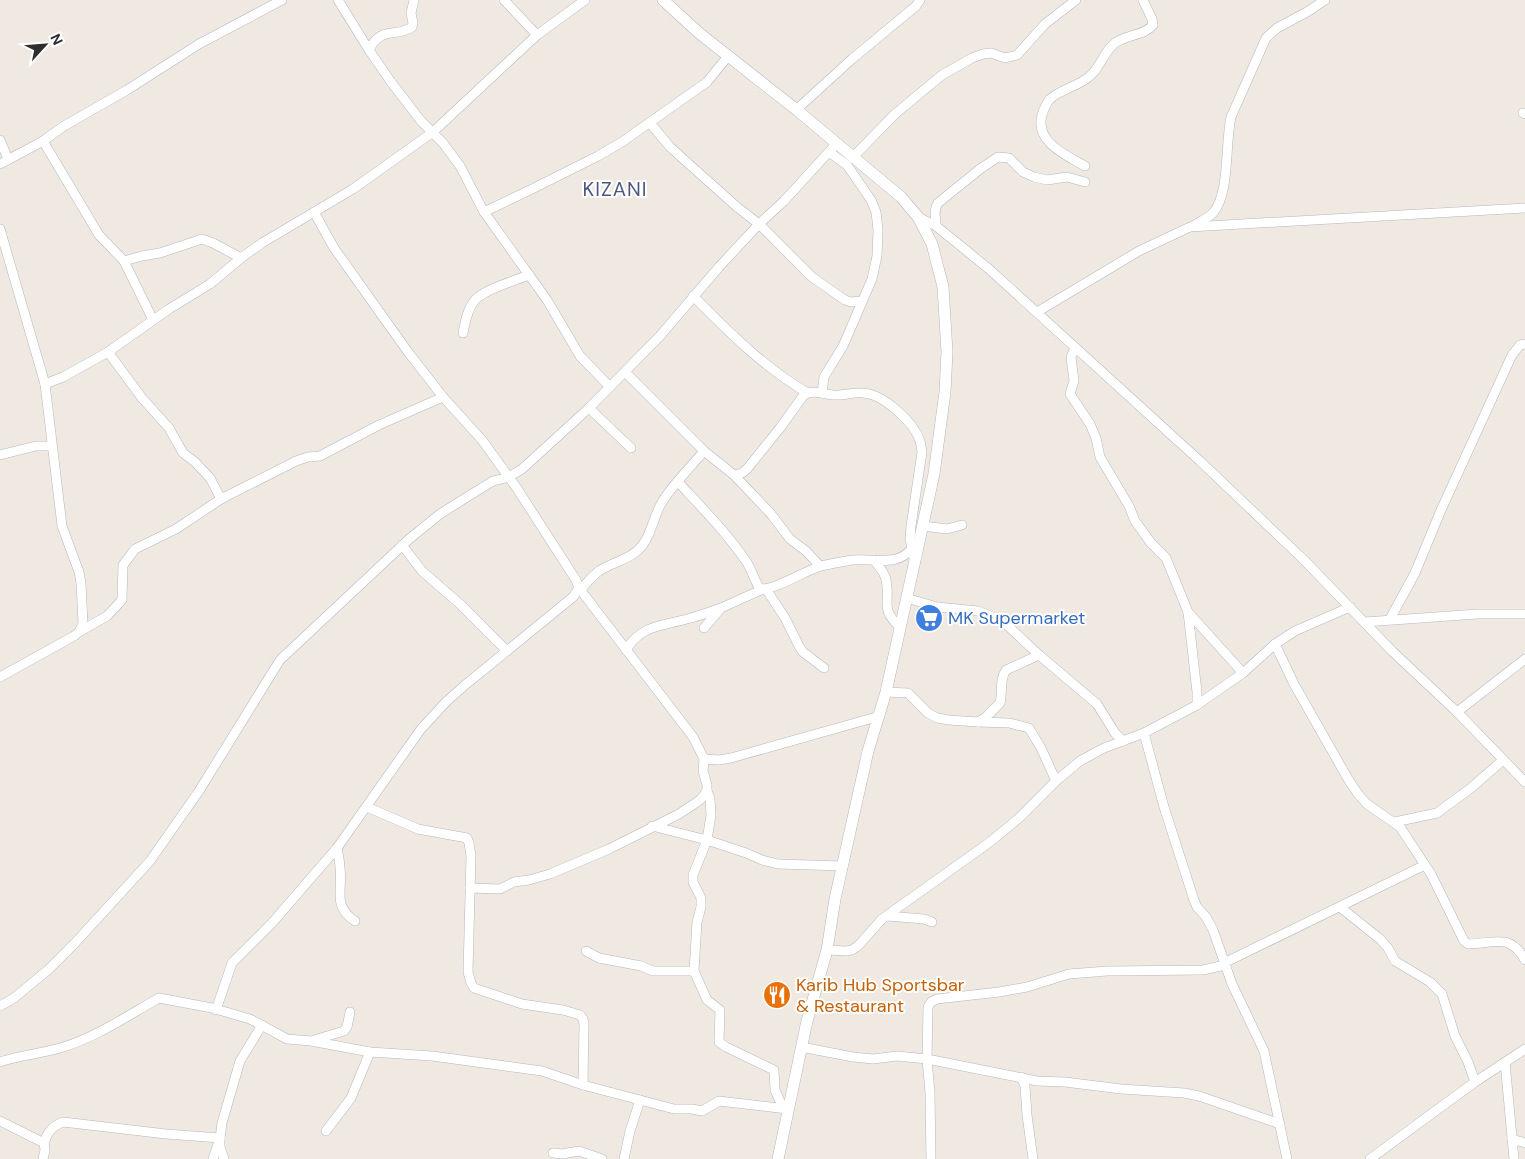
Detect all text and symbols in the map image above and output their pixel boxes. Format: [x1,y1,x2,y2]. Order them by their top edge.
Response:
north arrow [20,20,70,70]
text: N [46,31,67,48]
district label: KIZANI [583,176,647,202]
supermarket icon: MK Supermarket [914,603,944,633]
place label: MK Supermarket [948,606,1085,630]
place label: Karib Hub Sportsbar & Restaurant [796,973,965,1018]
restaurant icon: Karib Hub Sportsbar & Restaurant [762,980,792,1010]

